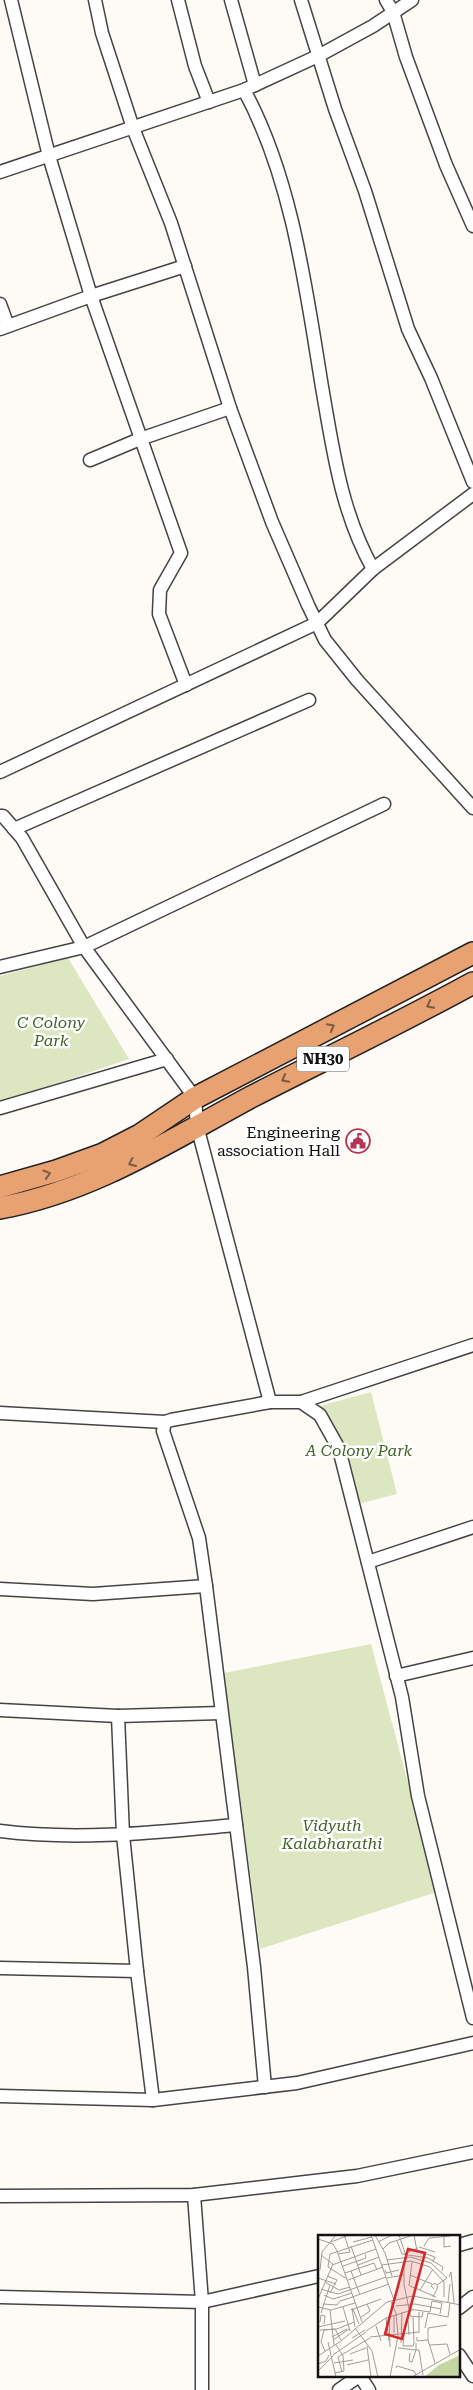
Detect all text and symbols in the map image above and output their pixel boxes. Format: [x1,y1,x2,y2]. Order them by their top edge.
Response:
one-way arrow [426,999,435,1009]
park label: C Colony Park [17,1013,86,1050]
one-way arrow [326,1023,335,1033]
road number: NH30 [297,1046,349,1072]
one-way arrow [281,1073,290,1083]
place label: Engineering association Hall [217,1123,341,1160]
public building icon: Engineering association Hall [345,1128,371,1154]
one-way arrow [128,1156,137,1167]
one-way arrow [42,1170,50,1180]
park label: A Colony Park [305,1441,412,1460]
park label: Vidyuth Kalabharathi [281,1816,382,1853]
inset map [318,2235,460,2378]

